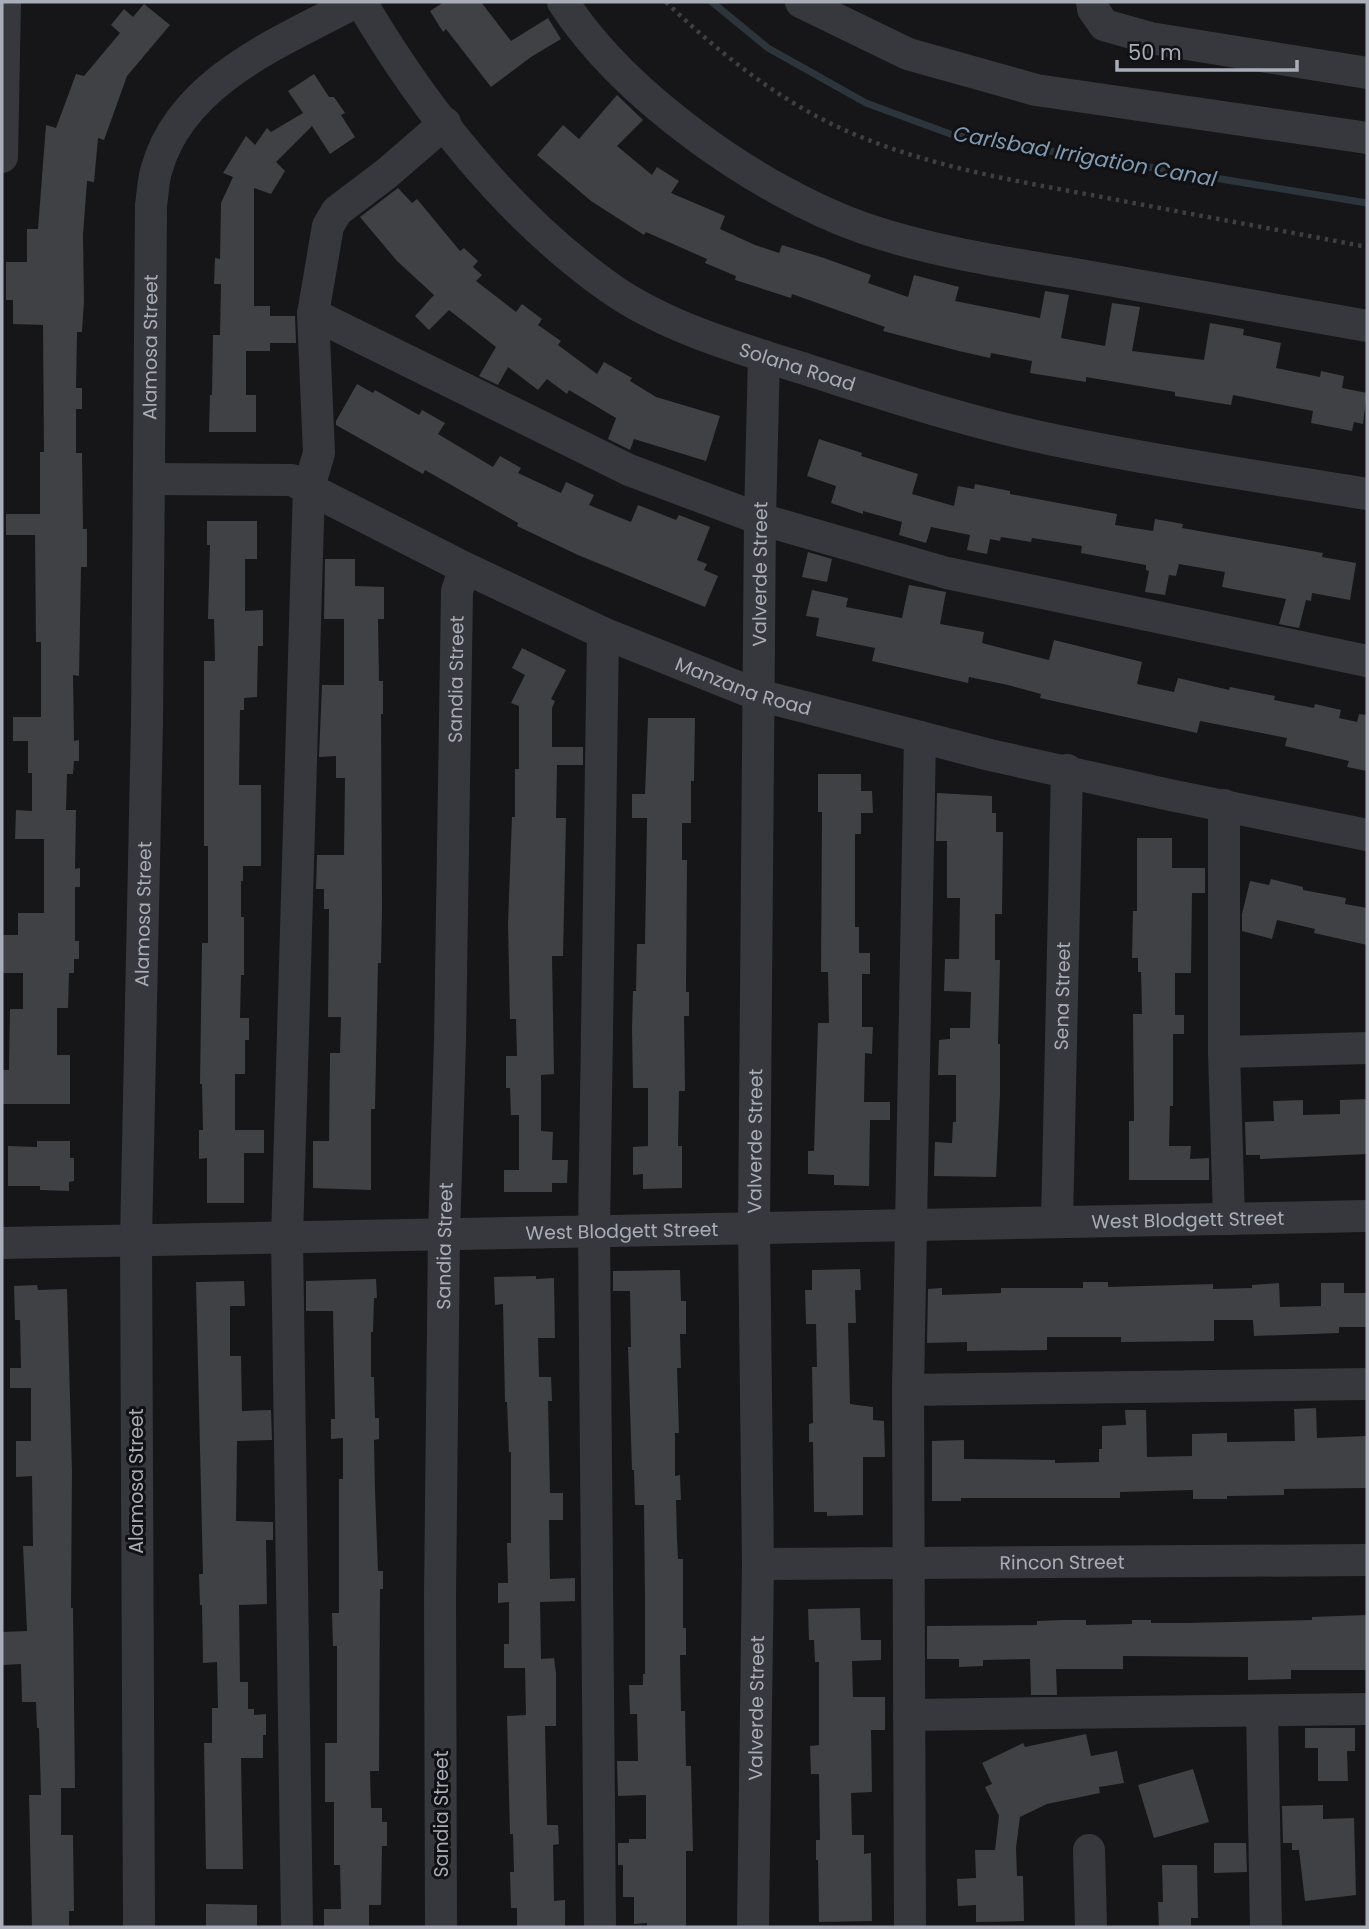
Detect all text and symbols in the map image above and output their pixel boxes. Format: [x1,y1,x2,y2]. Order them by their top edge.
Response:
scale bar [1117,28,1297,72]
text: 50 m [1128,38,1182,67]
water label: Carlsbad Irrigation Canal [951,119,1220,194]
street label: Alamosa Street [136,274,164,420]
street label: Solana Road [736,336,859,398]
street label: Valverde Street [745,501,774,647]
street label: Sandia Street [441,615,470,743]
street label: Manzana Road [671,650,814,722]
street label: Alamosa Street [128,841,158,987]
street label: Sena Street [1047,941,1077,1051]
street label: Valverde Street [741,1068,769,1214]
street label: Sandia Street [430,1182,459,1310]
street label: West Blodgett Street [1091,1204,1285,1235]
street label: West Blodgett Street [525,1215,719,1246]
street label: Alamosa Street [123,1408,150,1554]
street label: Rincon Street [999,1548,1125,1576]
street label: Valverde Street [742,1635,771,1781]
street label: Sandia Street [428,1750,455,1878]

